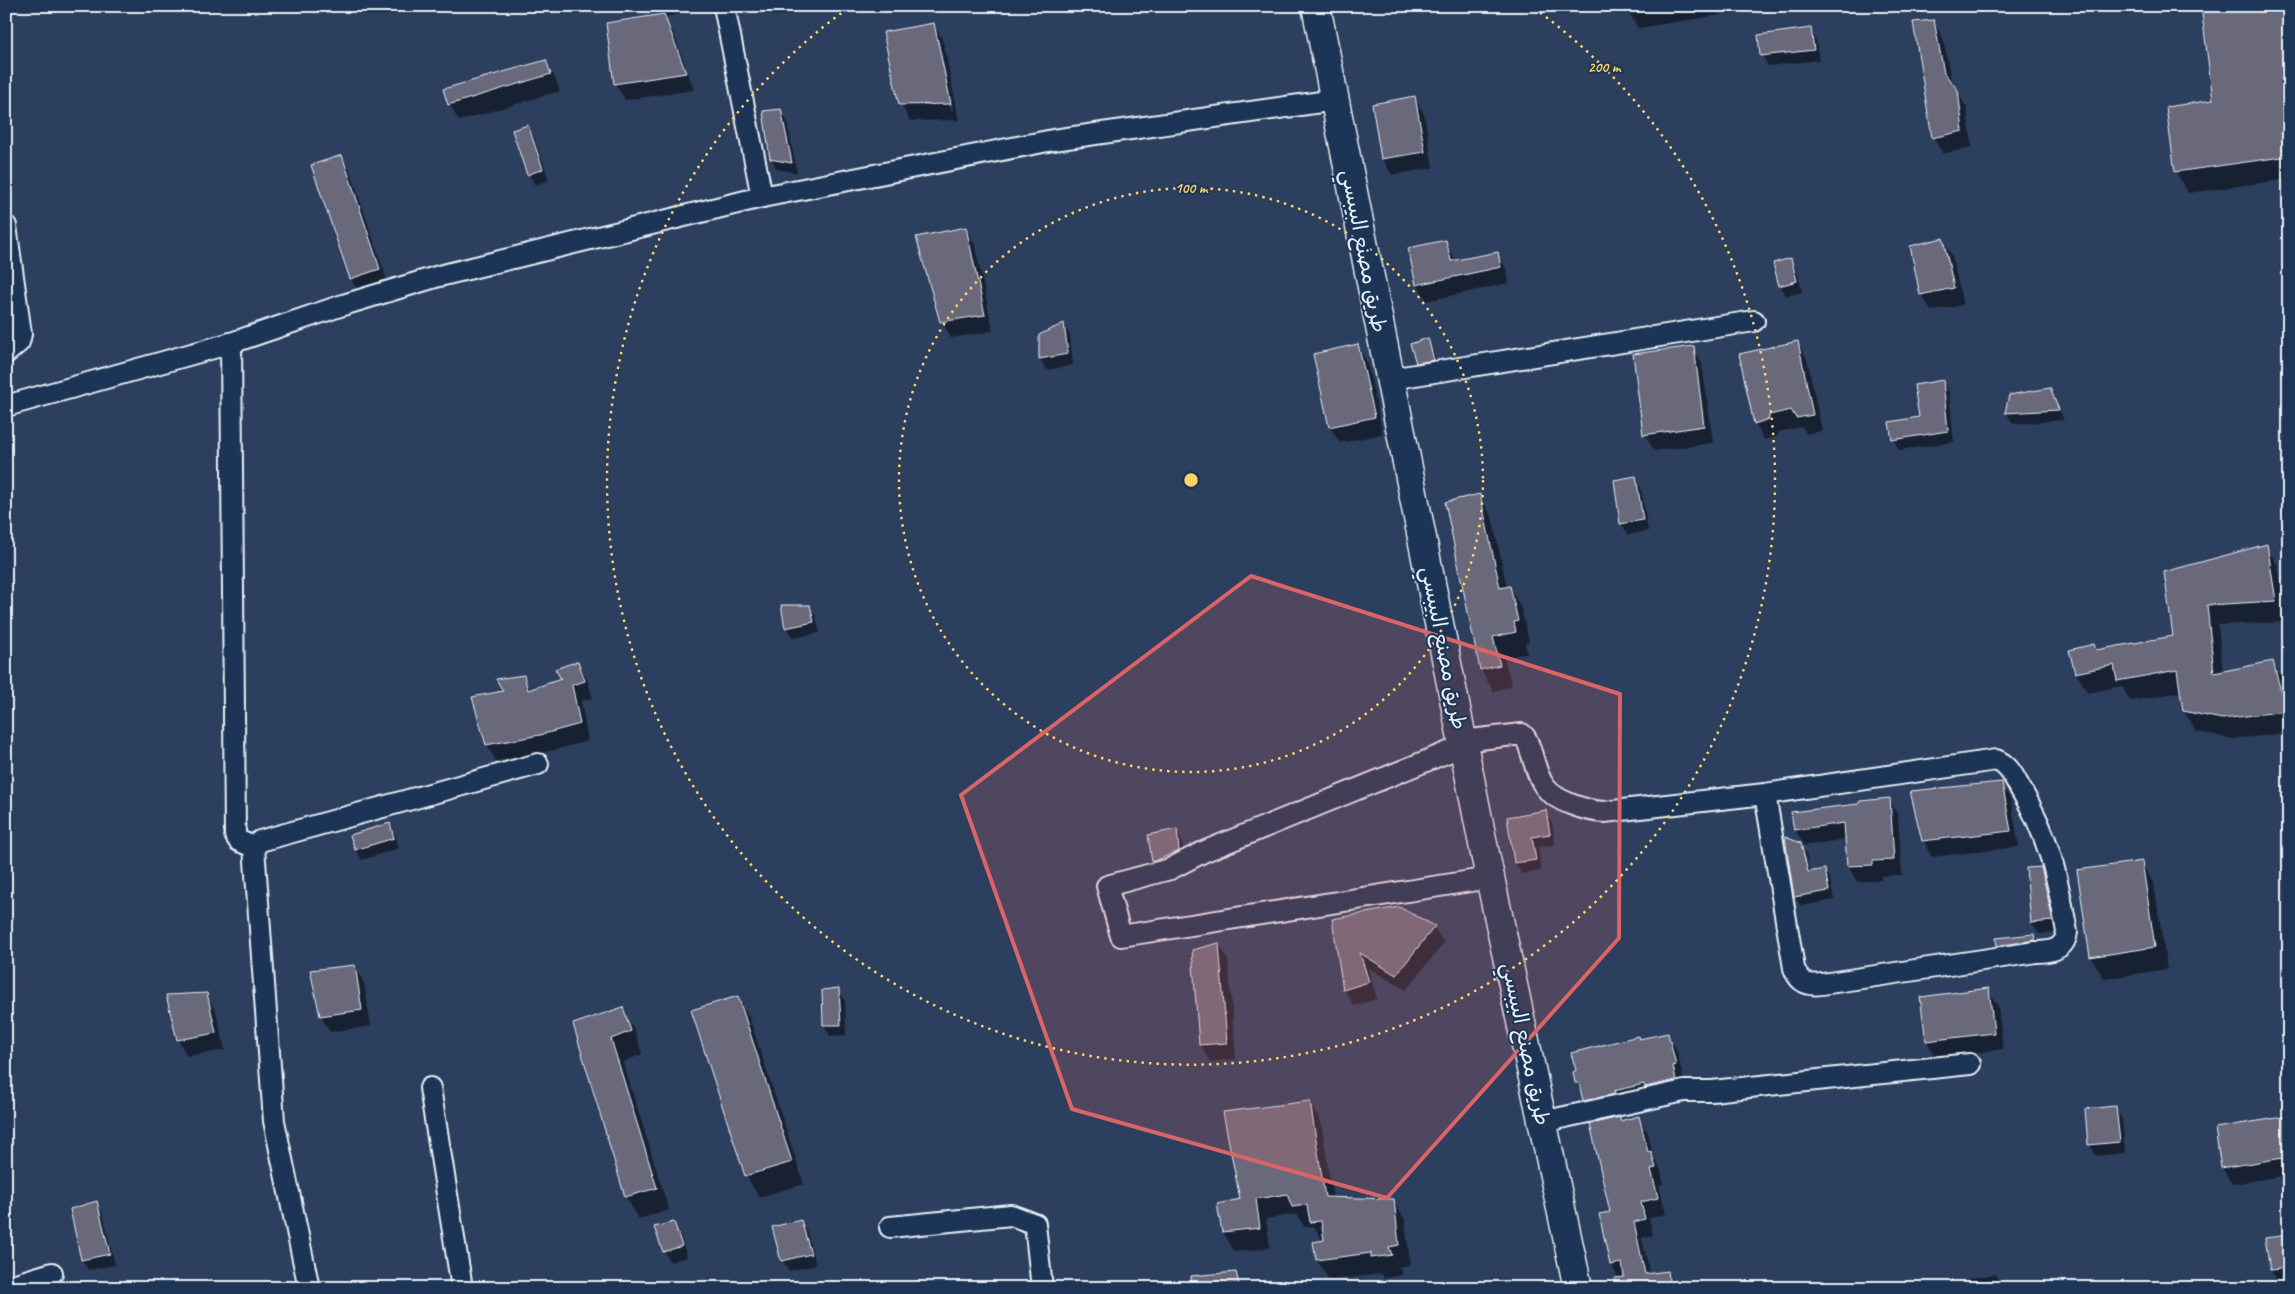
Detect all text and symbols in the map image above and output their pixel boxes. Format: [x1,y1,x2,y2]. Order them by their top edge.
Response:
text: 200 m [1588,58,1622,77]
street label: طريق مصنع البيبسي [1330,167,1393,336]
text: 100 m [1175,179,1209,198]
centre of rings [1182,471,1200,489]
street label: طريق مصنع البيبسي [1410,564,1473,733]
street label: طريق مصنع البيبسي [1490,960,1556,1129]

